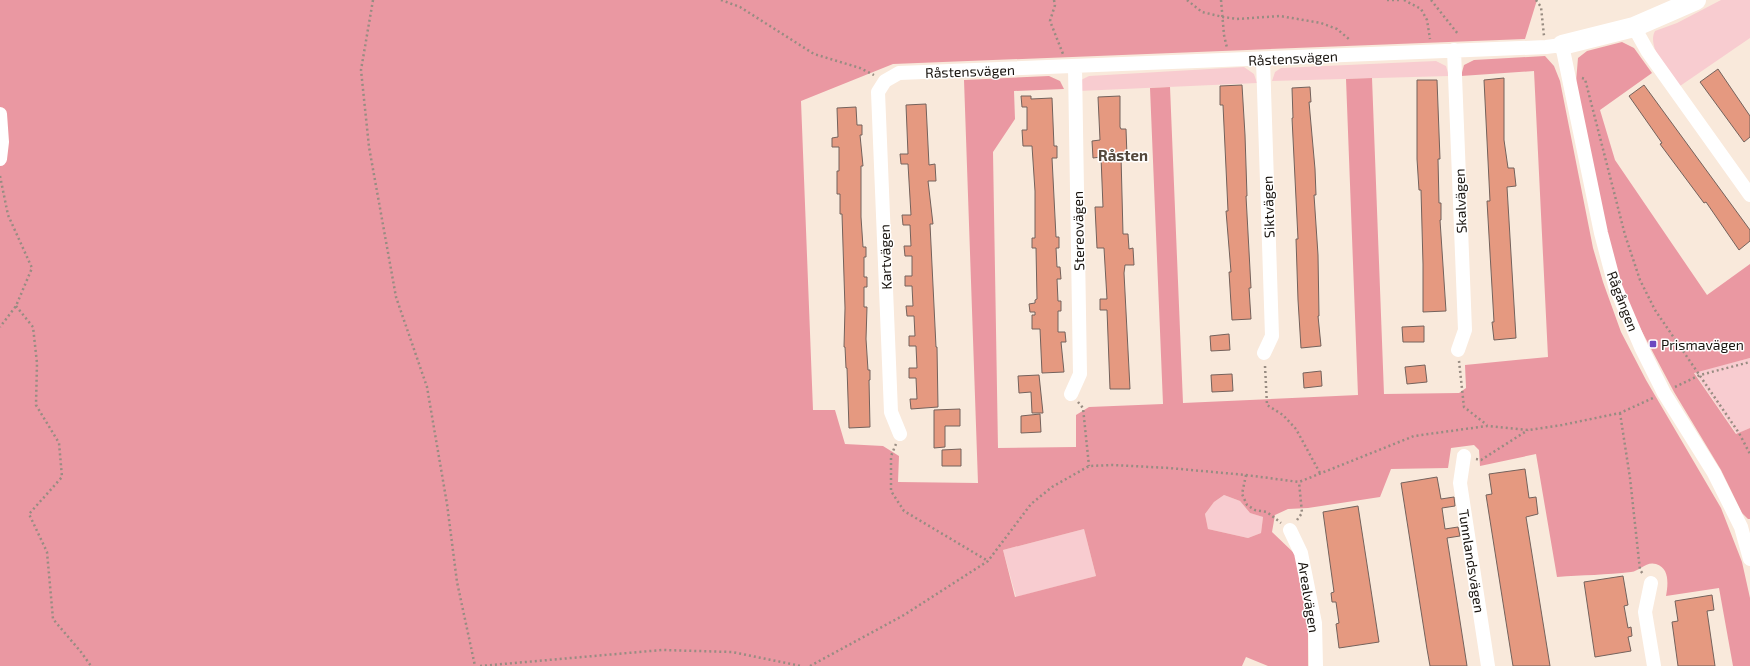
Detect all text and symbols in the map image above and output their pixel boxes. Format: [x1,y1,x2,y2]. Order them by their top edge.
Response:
street label: Råstensvägen [1248,47,1338,69]
street label: Råstensvägen [925,61,1015,81]
district label: Råsten [1098,146,1148,164]
street label: Skalvägen [1450,168,1470,234]
street label: Siktvägen [1258,176,1278,238]
street label: Stereovägen [1069,191,1087,271]
street label: Kartvägen [875,224,895,290]
street label: Rågången [1604,268,1642,334]
place label: Prismavägen [1661,336,1744,353]
marker: Prismavägen [1648,339,1658,349]
street label: Tunnlandsvägen [1455,508,1489,614]
street label: Arealvägen [1295,560,1323,634]

